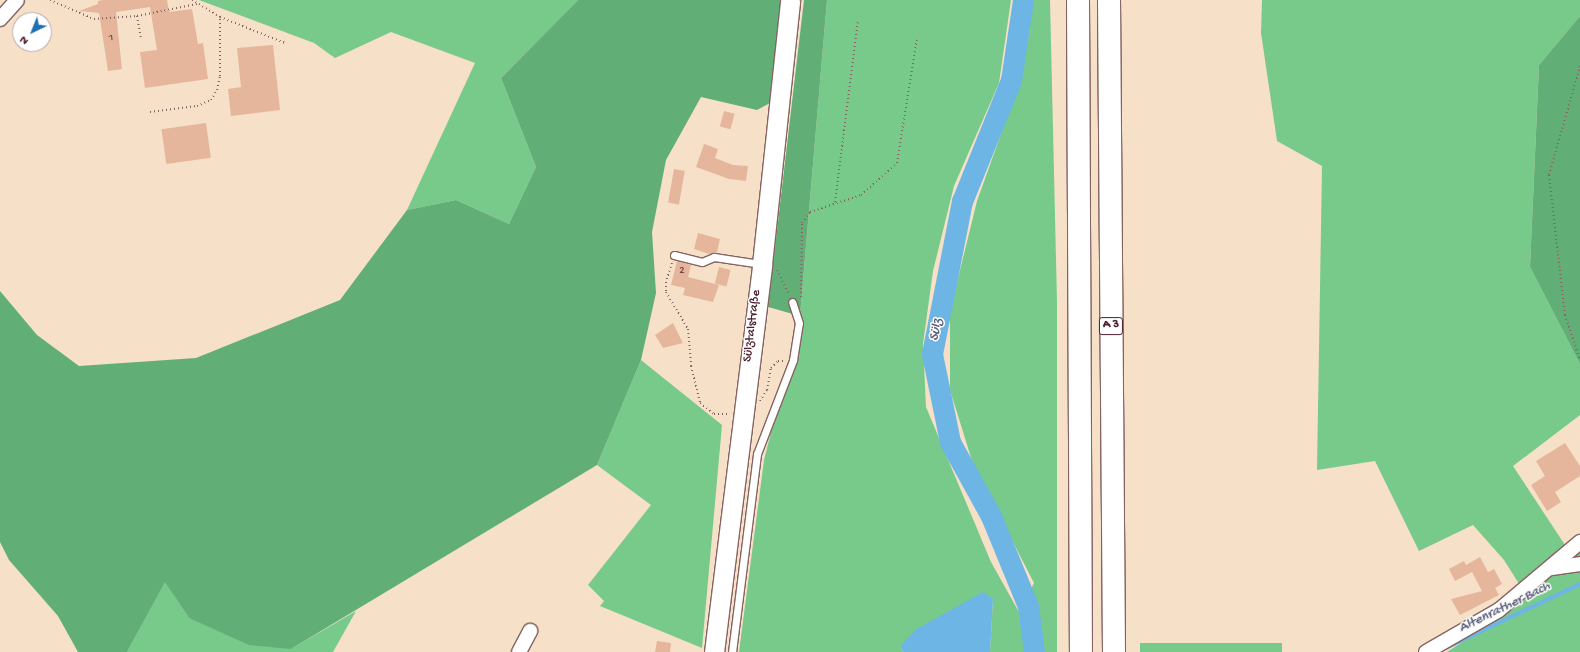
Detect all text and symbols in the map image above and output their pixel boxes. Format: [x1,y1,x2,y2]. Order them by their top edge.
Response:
north arrow [12,12,52,52]
house number: 1 [109,31,113,45]
text: N [18,33,31,47]
house number: 2 [679,264,685,278]
street label: Sülztalstraße [741,289,765,363]
road number: A 3 [1098,316,1124,336]
water label: Sülz [927,317,947,343]
water label: Altenrather Bach [1457,579,1553,637]

